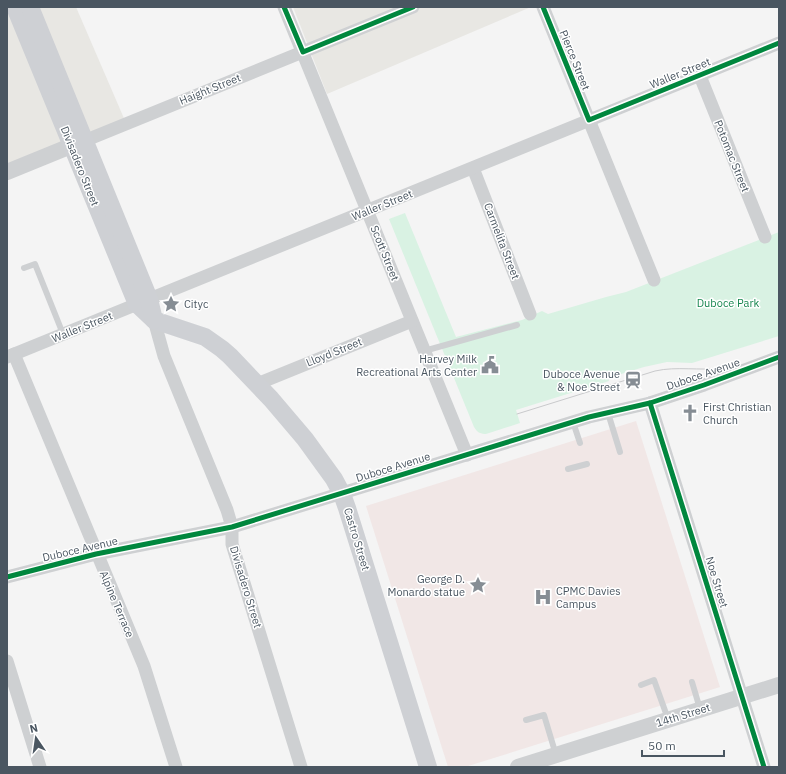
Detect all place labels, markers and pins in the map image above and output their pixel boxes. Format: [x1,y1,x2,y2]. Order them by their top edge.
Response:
place icon: Cityc [161,294,181,314]
place label: Cityc [184,297,209,311]
place label: Harvey Milk Recreational Arts Center [356,352,477,379]
public building icon: Harvey Milk Recreational Arts Center [480,355,500,375]
place label: Duboce Avenue & Noe Street [543,367,620,394]
station icon: Duboce Avenue & Noe Street [623,370,643,390]
place label: First Christian Church [703,400,772,427]
church icon: First Christian Church [680,403,700,423]
place label: George D. Monardo statue [388,572,465,599]
place icon: George D. Monardo statue [468,575,488,595]
place label: CPMC Davies Campus [556,584,621,611]
hospital icon: CPMC Davies Campus [533,587,553,607]

